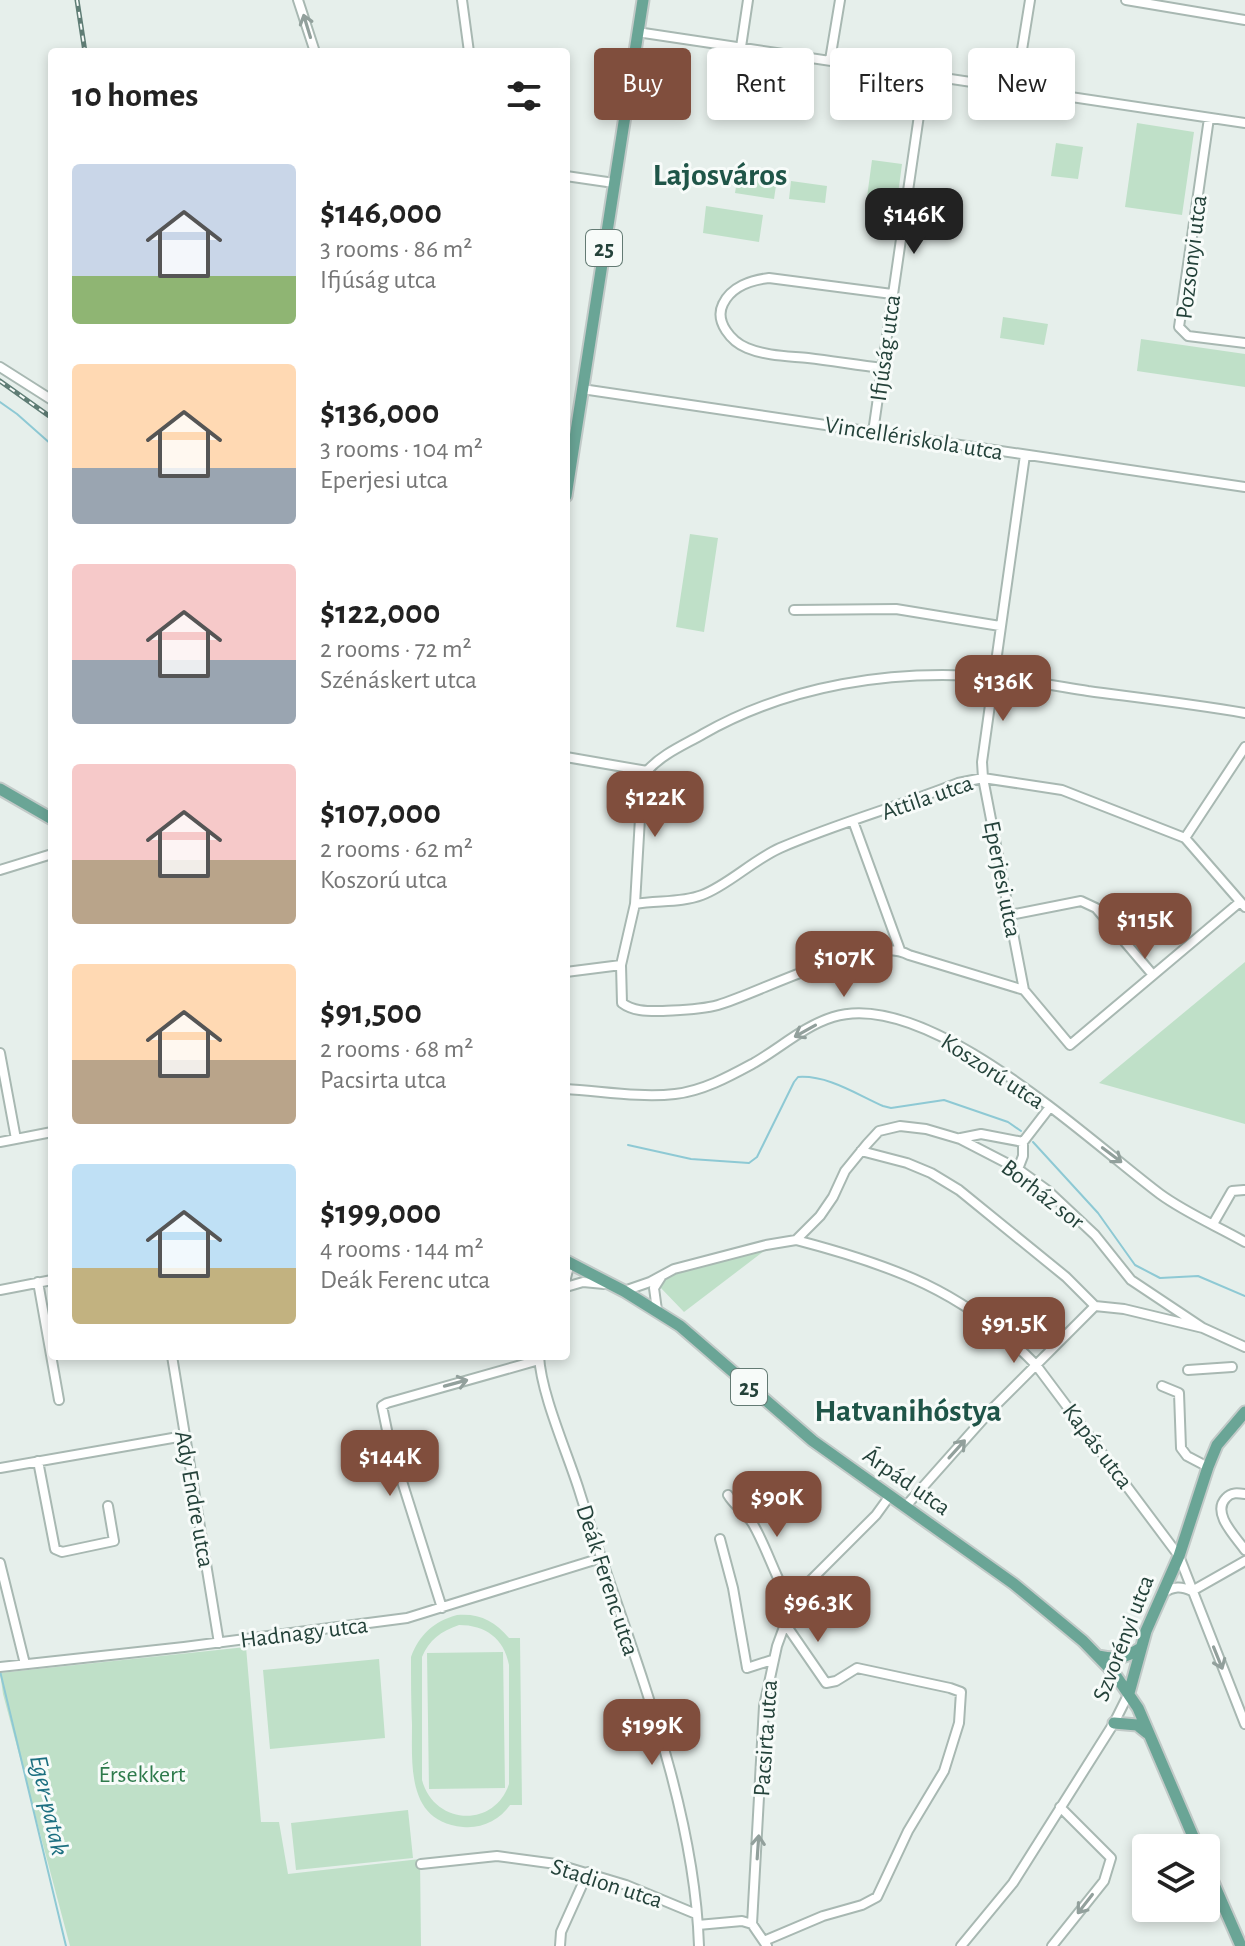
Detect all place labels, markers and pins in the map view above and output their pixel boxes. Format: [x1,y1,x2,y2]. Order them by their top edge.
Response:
pin: $146K [858,188,970,256]
pin: $136K [947,655,1059,723]
pin: $122K [599,771,711,839]
pin: $115K [1089,893,1201,961]
pin: $107K [788,931,900,999]
pin: $91.5K [949,1297,1079,1365]
pin: $144K [334,1430,446,1498]
pin: $90K [730,1471,824,1539]
pin: $96.3K [753,1576,883,1644]
pin: $199K [596,1699,708,1767]

